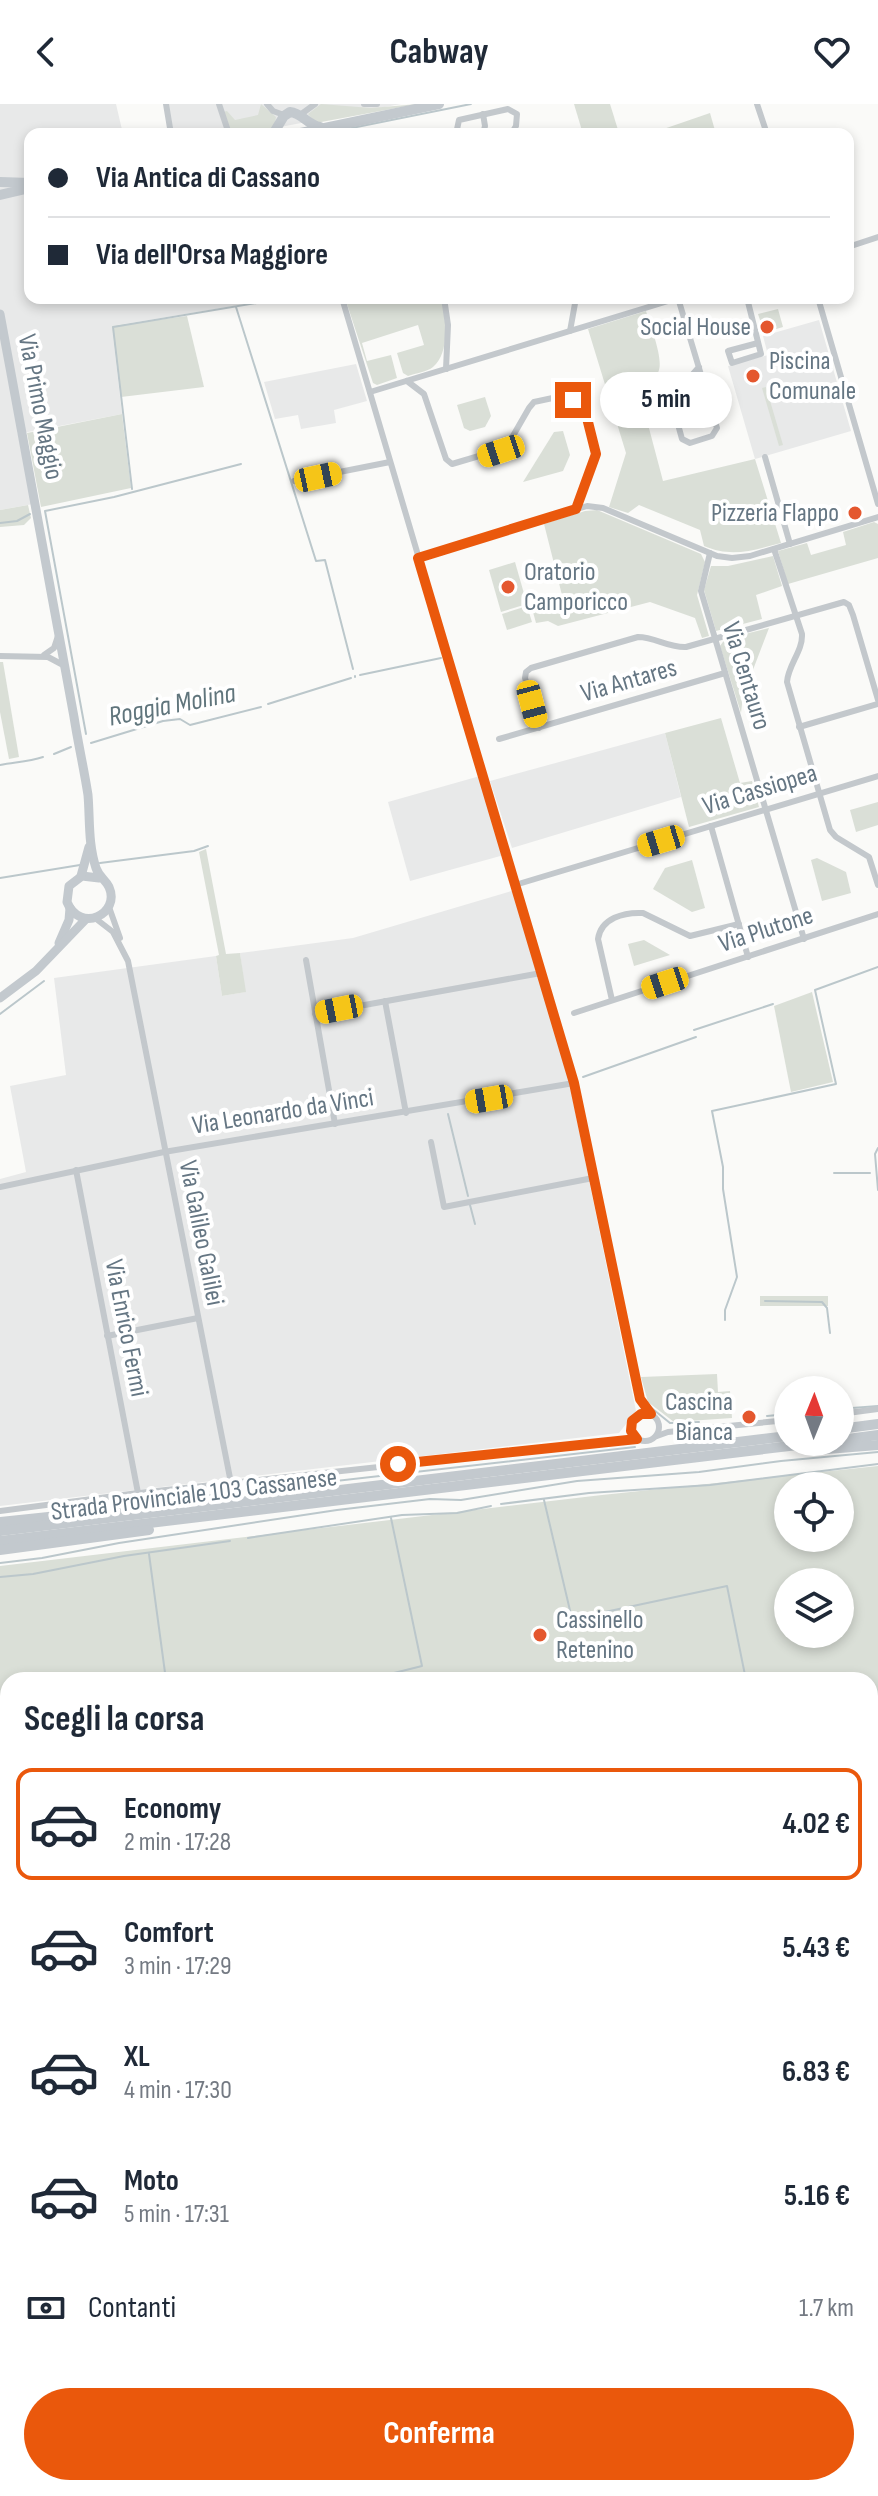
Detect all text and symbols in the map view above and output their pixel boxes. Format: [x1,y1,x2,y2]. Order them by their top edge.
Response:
icon: back [24,30,68,74]
icon: heart [810,30,854,74]
text: Cabway [389,31,489,74]
text: Via Antica di Cassano [96,160,320,196]
text: Via dell'Orsa Maggiore [96,237,328,273]
place label: Social House [640,312,751,343]
marker: Social House [758,318,776,336]
street label: Via Primo Maggio [11,332,69,482]
place label: Piscina Comunale [769,346,856,407]
marker: Piscina Comunale [744,367,762,385]
callout: 5 min [601,372,733,428]
route end [555,382,591,418]
text: 5 min [641,384,691,415]
car [474,432,528,470]
car [292,460,344,494]
place label: Pizzeria Flappo [711,498,839,529]
marker: Pizzeria Flappo [846,504,864,522]
place label: Oratorio Camporicco [524,557,628,618]
marker: Oratorio Camporicco [499,578,517,596]
street label: Via Centauro [715,618,777,734]
street label: Via Antares [577,653,681,709]
water label: Roggia Molina [106,676,239,733]
car [514,678,550,730]
street label: Via Cassiopea [699,758,821,822]
car [635,823,687,859]
street label: Via Plutone [715,900,817,960]
car [638,964,692,1002]
car [313,993,365,1025]
street label: Via Leonardo da Vinci [190,1082,376,1142]
car [463,1083,515,1115]
street label: Via Galileo Galilei [172,1158,230,1308]
street label: Via Enrico Fermi [98,1257,154,1399]
north arrow [774,1376,854,1456]
map controls [774,1376,854,1648]
place label: Cascina Bianca [665,1387,733,1448]
marker: Cascina Bianca [740,1408,758,1426]
route start [380,1446,416,1482]
street label: Strada Provinciale 103 Cassanese [49,1462,339,1528]
button: locate [774,1472,854,1552]
button: layers [774,1568,854,1648]
place label: Cassinello Retenino [556,1605,643,1666]
marker: Cassinello Retenino [531,1626,549,1644]
text: Scegli la corsa [24,1698,204,1741]
icon: car [28,1788,100,1860]
text: Economy [124,1791,221,1827]
text: 4.02 € [782,1806,850,1842]
text: 2 min · 17:28 [124,1827,231,1858]
icon: car [28,1912,100,1984]
text: Comfort [124,1915,214,1951]
text: 5.43 € [782,1930,850,1966]
text: 3 min · 17:29 [124,1951,232,1982]
icon: car [28,2036,100,2108]
text: XL [124,2039,150,2075]
text: 6.83 € [782,2054,850,2090]
text: 4 min · 17:30 [124,2075,232,2106]
icon: car [28,2160,100,2232]
text: Moto [124,2163,179,2199]
text: 5.16 € [784,2178,850,2214]
text: 5 min · 17:31 [124,2199,229,2230]
icon: cash [24,2286,68,2330]
text: Contanti [88,2290,176,2326]
text: 1.7 km [799,2293,854,2324]
button: Conferma [24,2388,854,2480]

